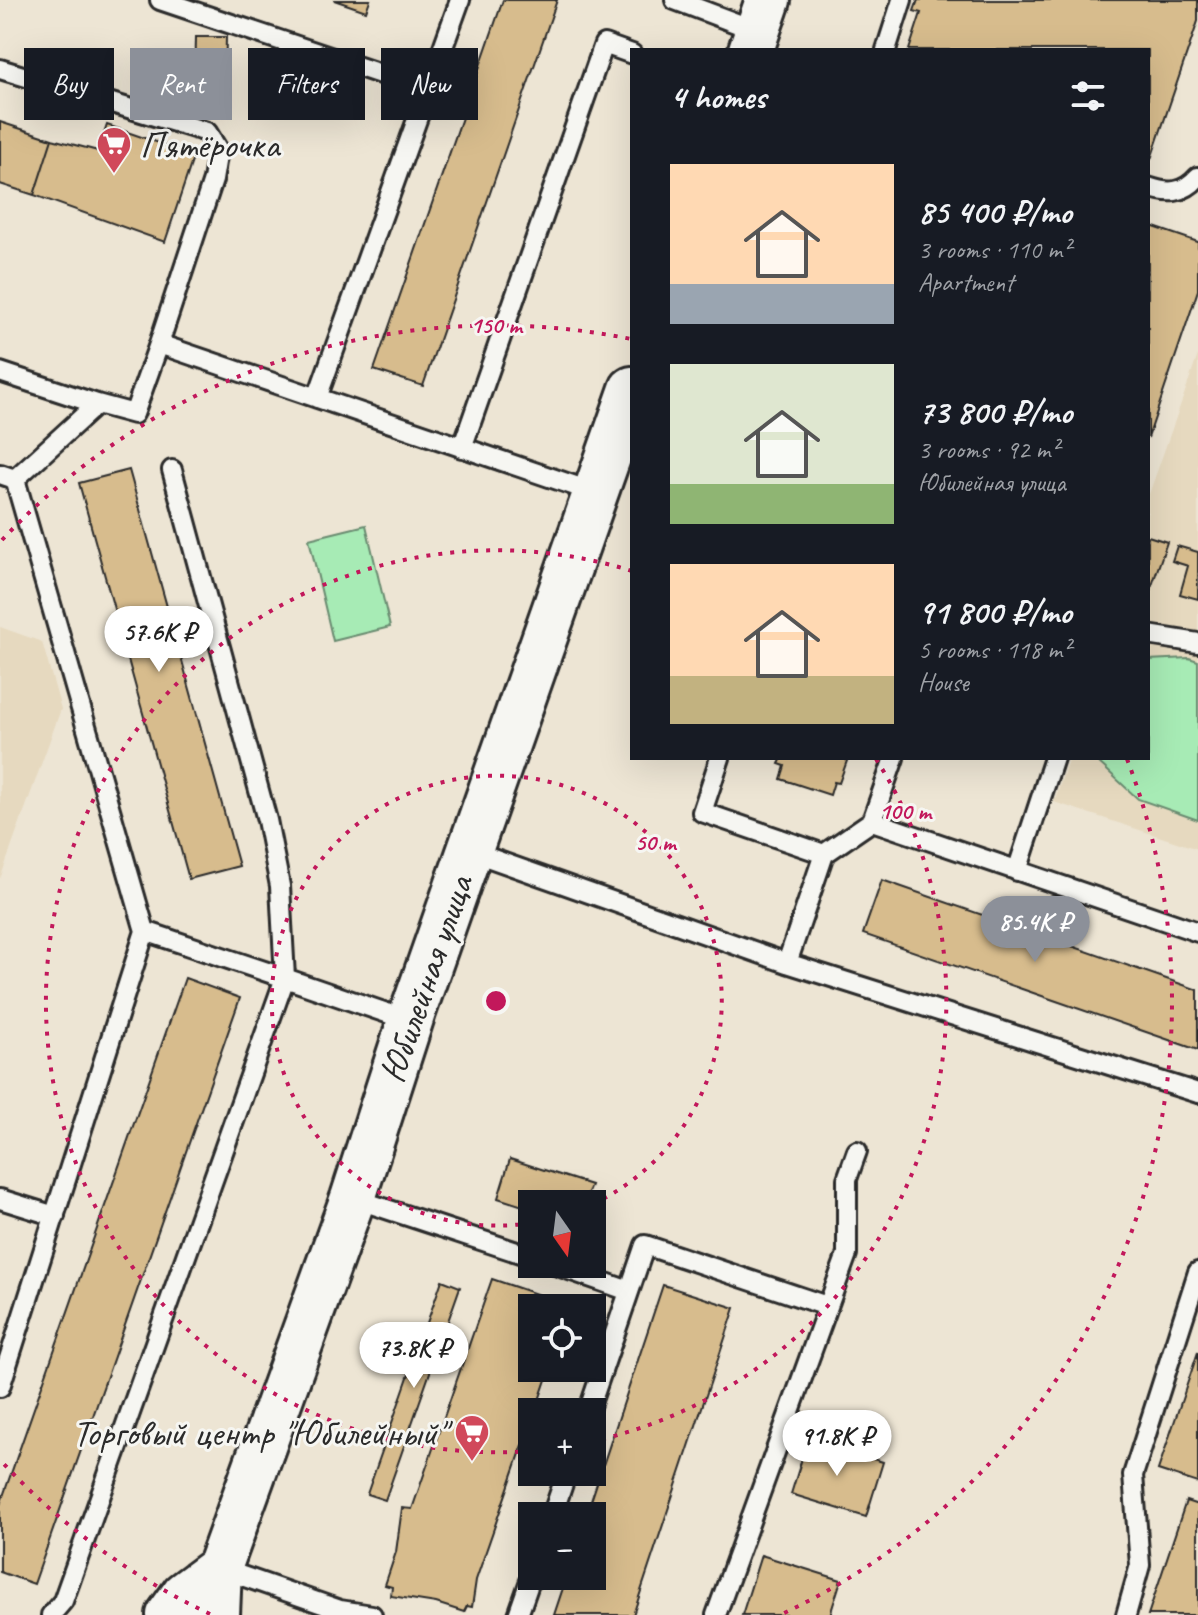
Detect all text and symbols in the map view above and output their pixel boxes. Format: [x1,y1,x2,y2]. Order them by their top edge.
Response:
chip: Buy [24,48,114,120]
chip: Rent [130,48,232,120]
chip: Filters [248,48,365,120]
chip: New [381,48,478,120]
icon: filters [1066,74,1110,118]
text: 4 homes [670,75,766,118]
place label: Пятёрочка [140,121,282,168]
supermarket icon: Пятёрочка [95,125,133,175]
text: 85 400 ₽/mo [918,190,1072,233]
icon: home [734,196,830,292]
text: 3 rooms · 110 m² [918,233,1070,266]
text: Apartment [918,266,1014,299]
text: 150 m [470,310,524,340]
text: 73 800 ₽/mo [918,390,1072,433]
icon: home [734,396,830,492]
text: 3 rooms · 92 m² [918,433,1059,466]
text: Юбилейная улица [918,466,1066,499]
text: 91 800 ₽/mo [918,590,1072,633]
icon: home [734,596,830,692]
pin: 57.6K ₽ [85,606,233,674]
text: 57.6K ₽ [122,615,196,648]
text: 5 rooms · 118 m² [918,633,1070,666]
text: House [918,666,969,699]
text: 100 m [879,796,933,826]
text: 50 m [635,827,678,857]
street label: Юбилейная улица [369,867,484,1089]
pin: 85.4K ₽ [961,896,1109,964]
text: 85.4K ₽ [999,905,1071,938]
centre of rings [482,987,510,1015]
north arrow [518,1190,606,1278]
map controls [518,1190,606,1590]
button: locate [518,1294,606,1382]
pin: 73.8K ₽ [340,1322,488,1390]
text: 73.8K ₽ [377,1331,451,1364]
button: + [518,1398,606,1486]
place label: Торговый центр "Юбилейный" [73,1409,453,1456]
pin: 91.8K ₽ [763,1410,911,1478]
supermarket icon: Торговый центр "Юбилейный" [453,1413,491,1463]
text: 91.8K ₽ [801,1419,873,1452]
button: − [518,1502,606,1590]

